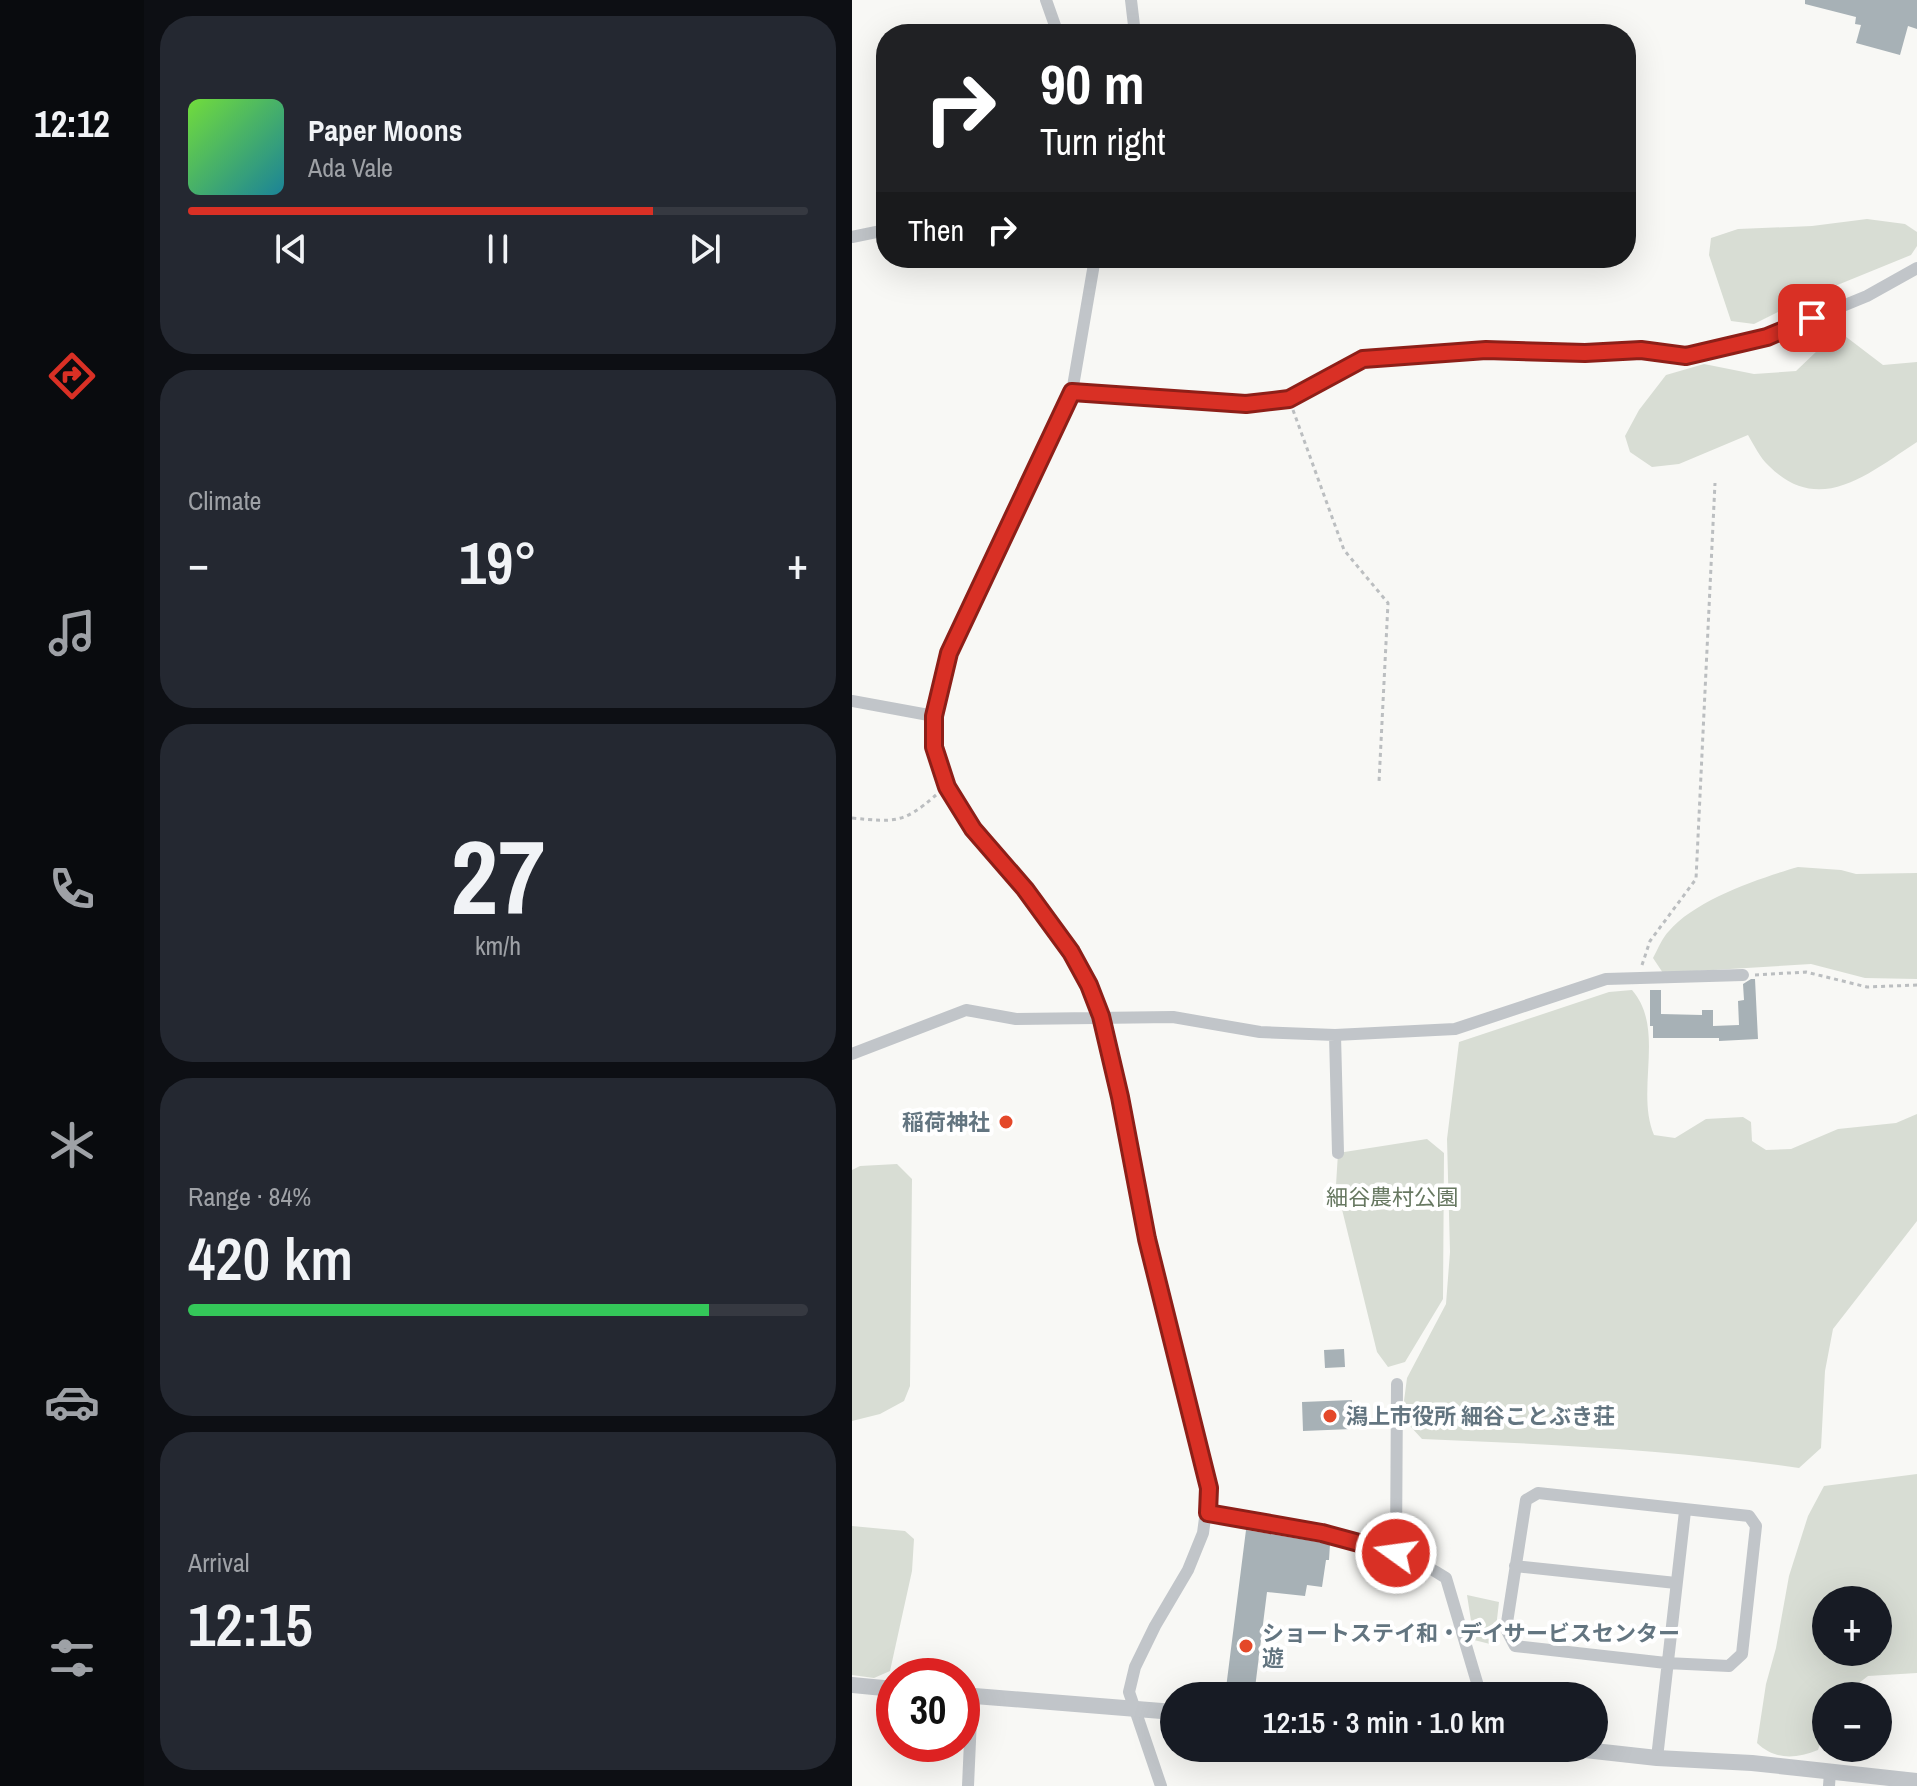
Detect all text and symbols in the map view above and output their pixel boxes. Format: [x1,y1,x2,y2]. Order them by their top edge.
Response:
text: 90 m [1040,46,1145,121]
icon: right [908,56,1012,160]
text: 12:12 [34,100,110,148]
text: Paper Moons [308,110,462,150]
text: Turn right [1040,118,1165,166]
text: Ada Vale [308,150,393,185]
icon: right [980,208,1024,252]
text: Then [908,210,964,250]
icon: previous [269,227,313,271]
icon: pause [476,227,520,271]
icon: next [683,227,727,271]
pin [1778,284,1846,352]
icon: arrive [1790,296,1834,340]
icon: directions [44,348,100,404]
text: Climate [188,483,261,518]
text: 19° [459,522,537,603]
text: − [188,533,209,593]
text: + [787,533,808,593]
icon: music [44,605,100,661]
text: 27 [451,806,545,946]
icon: phone [44,861,100,917]
text: km/h [475,928,521,963]
place label: 稲荷神社 [902,1107,990,1137]
marker: 稲荷神社 [997,1113,1015,1131]
icon: climate [44,1117,100,1173]
text: Range · 84% [188,1179,311,1214]
park label: 細谷農村公園 [1326,1182,1458,1212]
text: 420 km [188,1218,353,1299]
icon: car [44,1374,100,1430]
place label: 潟上市役所 細谷ことぶき荘 [1346,1401,1615,1431]
marker: 潟上市役所 細谷ことぶき荘 [1321,1407,1339,1425]
position arrow [1354,1511,1438,1595]
text: Arrival [188,1545,250,1580]
text: 12:15 [188,1584,313,1665]
map controls [1812,1586,1892,1762]
button: + [1812,1586,1892,1666]
place label: ショートステイ和・デイサービスセンター 遊 [1262,1618,1680,1673]
icon: filters [44,1630,100,1686]
marker: ショートステイ和・デイサービスセンター 遊 [1237,1637,1255,1655]
speed limit sign: 30 [876,1658,980,1762]
button: − [1812,1682,1892,1762]
text: 12:15 · 3 min · 1.0 km [1263,1702,1505,1742]

